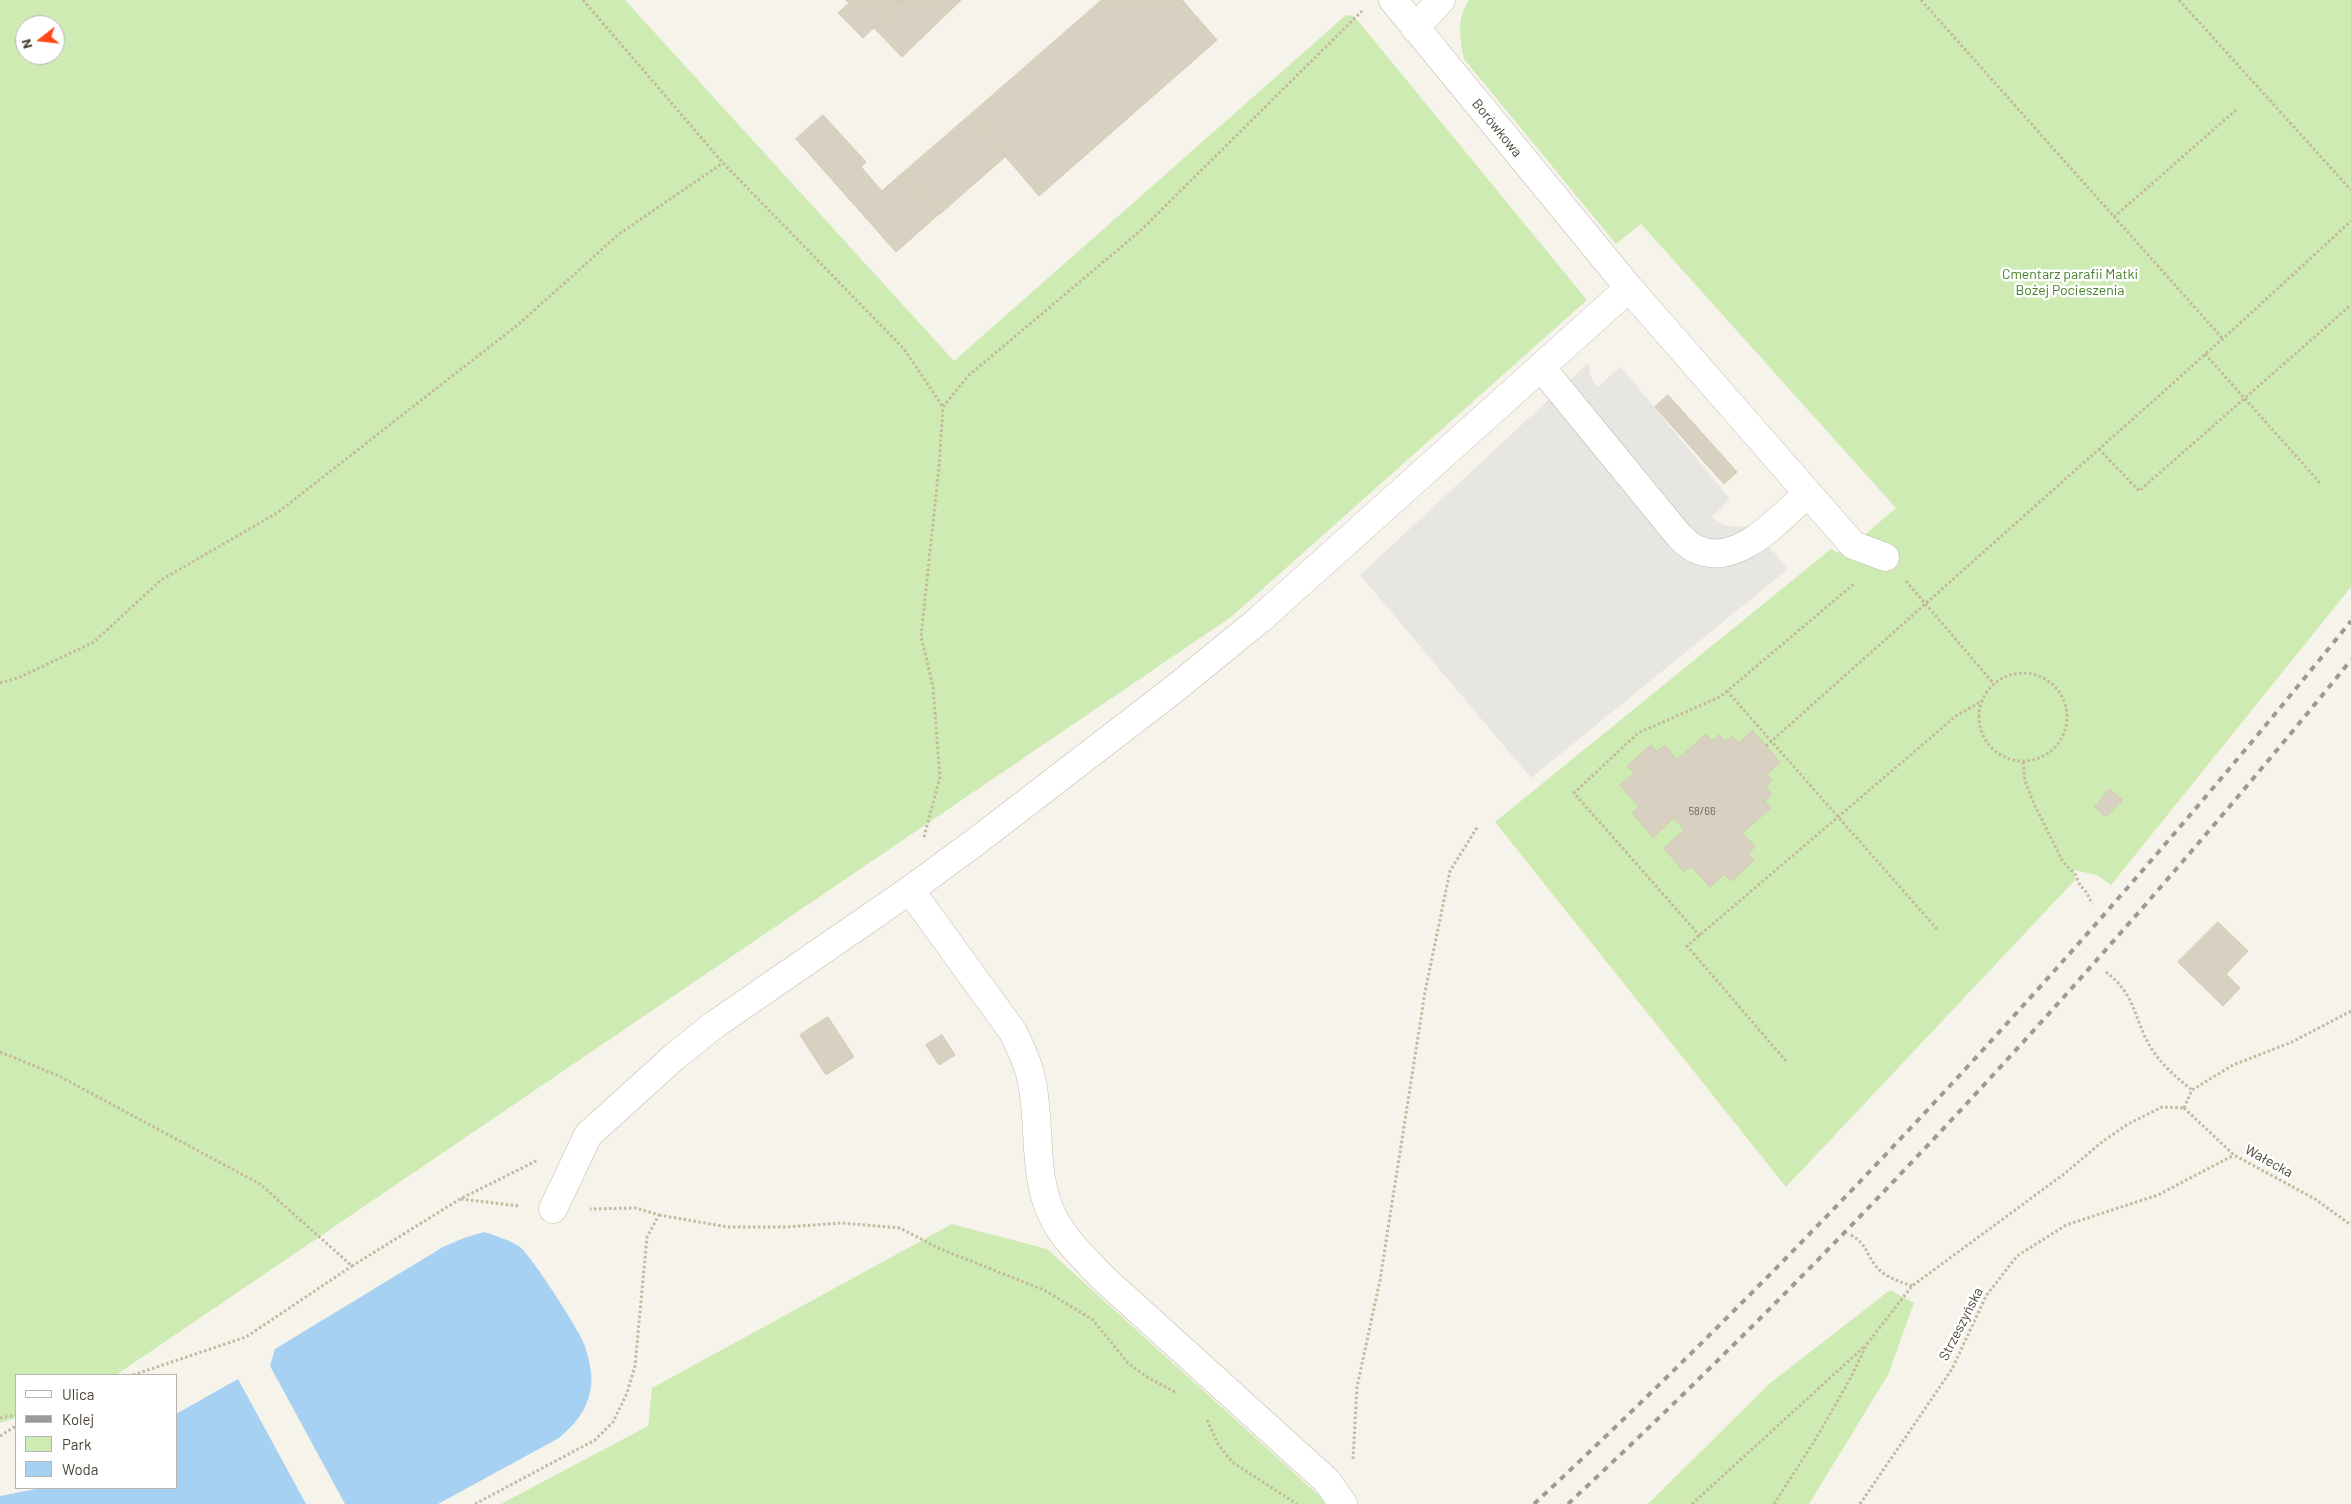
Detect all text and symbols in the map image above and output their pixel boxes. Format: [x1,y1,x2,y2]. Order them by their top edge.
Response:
north arrow [15,15,65,65]
text: N [17,37,36,51]
street label: Borówkowa [1468,96,1526,160]
park label: Cmentarz parafii Matki Bożej Pocieszenia [2002,266,2138,298]
house number: 58/66 [1688,804,1716,818]
street label: Wałecka [2242,1141,2296,1181]
street label: Strzeszyńska [1935,1285,1987,1363]
legend [15,1374,178,1489]
text: Ulica [62,1385,94,1403]
text: Kolej [62,1410,94,1428]
text: Park [62,1435,91,1453]
text: Woda [62,1460,98,1478]

